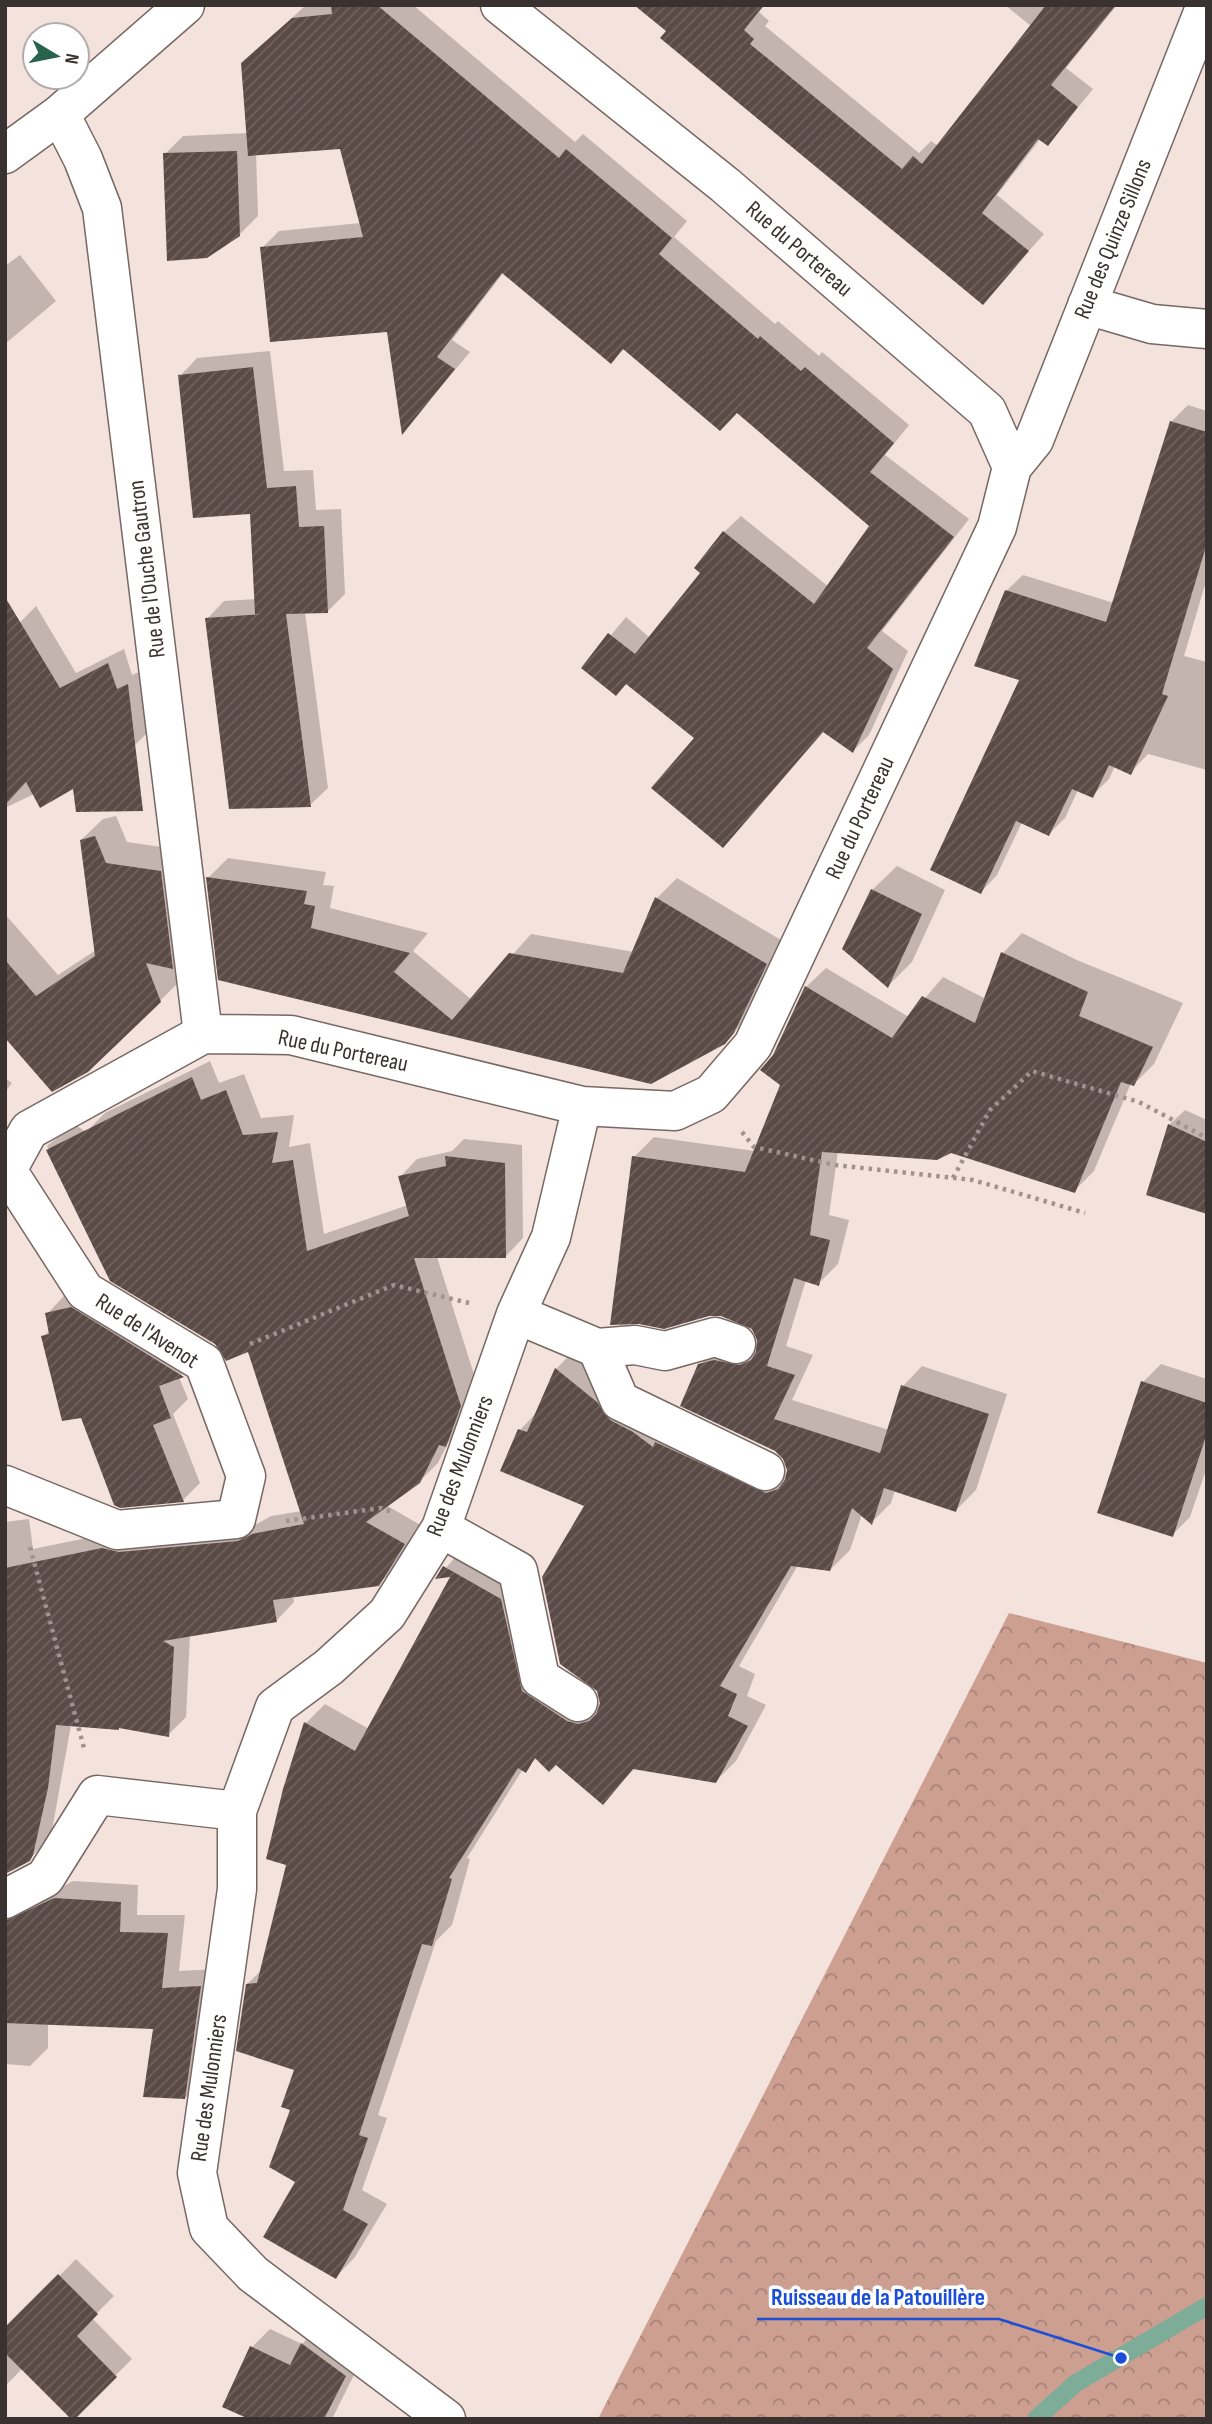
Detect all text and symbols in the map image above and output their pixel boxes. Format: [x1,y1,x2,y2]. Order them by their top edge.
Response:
north arrow [21,21,91,91]
text: N [59,52,83,66]
street label: Rue des Quinze Sillons [1068,155,1158,323]
street label: Rue du Portereau [740,195,858,303]
street label: Rue de l'Ouche Gautron [122,479,172,659]
street label: Rue du Portereau [819,752,901,884]
street label: Rue du Portereau [275,1024,411,1078]
street label: Rue de l'Avenot [90,1287,204,1375]
street label: Rue des Mulonniers [420,1392,500,1540]
street label: Rue des Mulonniers [185,2012,233,2164]
callout: Ruisseau de la Patouillère [757,2274,999,2319]
text: Ruisseau de la Patouillère [771,2283,985,2312]

